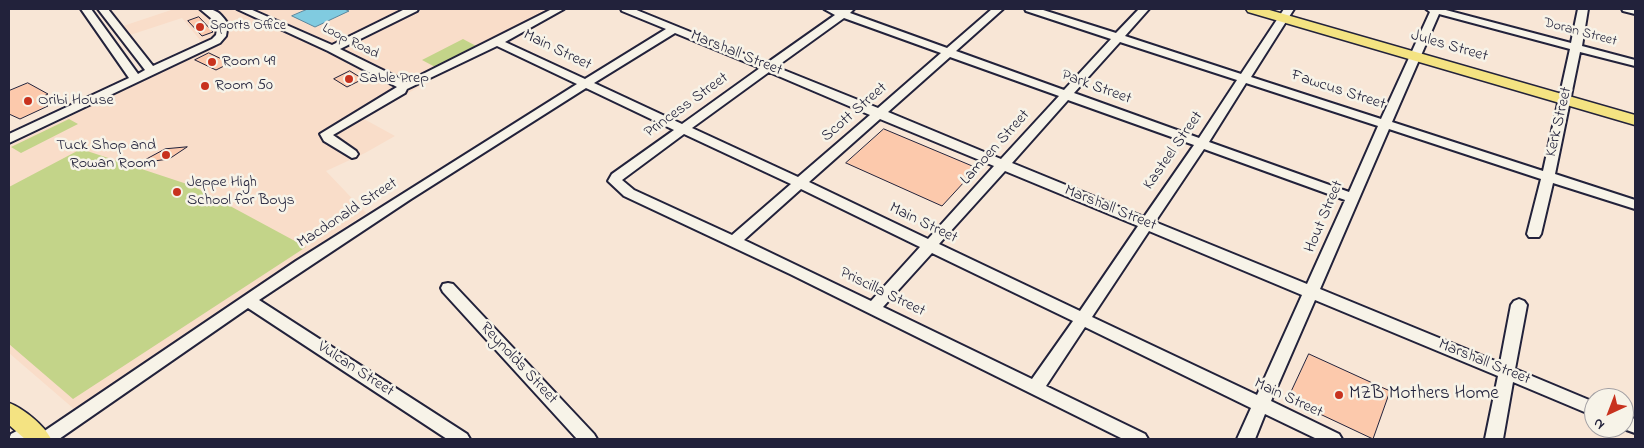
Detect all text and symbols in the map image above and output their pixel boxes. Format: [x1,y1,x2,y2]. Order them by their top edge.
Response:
street label: Doran Street [1542,15,1618,51]
place label: Sports Office [210,19,286,35]
marker: Sports Office [194,21,206,33]
street label: Loop Road [319,21,381,63]
street label: Main Street [520,26,594,76]
street label: Marshall Street [687,27,785,81]
street label: Jules Street [1408,27,1490,67]
place label: Room 49 [222,52,275,72]
marker: Room 49 [206,56,218,68]
street label: Park Street [1058,66,1134,110]
street label: Fawcus Street [1288,67,1388,115]
place label: Sable Prep [359,69,429,89]
street label: Princess Street [641,69,733,143]
marker: Sable Prep [343,73,355,85]
place label: Room 50 [215,76,273,96]
street label: Scott Street [818,79,892,147]
marker: Room 50 [199,80,211,92]
street label: Kerk Street [1543,85,1577,159]
place label: Oribi House [38,91,114,111]
marker: Oribi House [22,95,34,107]
street label: Lamoen Street [957,106,1035,190]
street label: Kasteel Street [1140,108,1208,194]
place label: Tuck Shop and Rowan Room [56,136,156,174]
marker: Tuck Shop and Rowan Room [160,149,172,161]
place label: Jeppe High School for Boys [187,173,295,211]
street label: Macdonald Street [294,175,402,253]
street label: Hout Street [1301,178,1349,256]
street label: Marshall Street [1061,182,1159,236]
marker: Jeppe High School for Boys [171,186,183,198]
street label: Main Street [886,199,960,249]
street label: Priscilla Street [836,264,928,322]
street label: Reynolds Street [475,319,561,409]
street label: Marshall Street [1435,336,1533,390]
street label: Vulcan Street [313,338,397,402]
street label: Main Street [1251,375,1325,423]
place label: MZB Mothers Home [1349,384,1499,406]
north arrow [1584,388,1634,438]
marker: MZB Mothers Home [1333,389,1345,401]
text: N [1588,413,1610,435]

